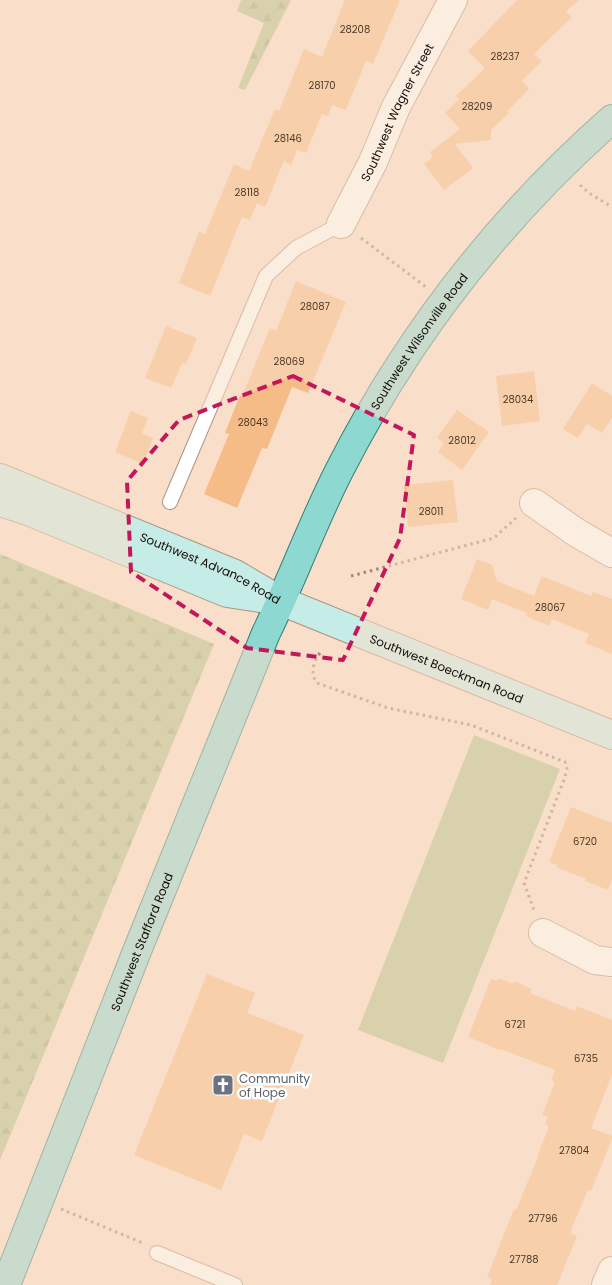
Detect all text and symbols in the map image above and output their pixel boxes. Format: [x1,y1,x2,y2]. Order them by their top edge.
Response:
house number: 28208 [340,22,370,37]
street label: Southwest Wagner Street [356,40,437,184]
house number: 28237 [490,49,520,64]
house number: 28170 [309,78,336,93]
house number: 28209 [462,99,492,114]
house number: 28146 [274,131,302,146]
house number: 28118 [235,185,259,200]
street label: Southwest Wilsonville Road [366,269,471,413]
house number: 28087 [300,299,331,314]
house number: 28069 [274,354,305,369]
house number: 28034 [503,392,533,407]
house number: 28043 [238,415,268,430]
house number: 28012 [448,433,476,448]
house number: 28011 [419,504,443,519]
street label: Southwest Advance Road [138,528,284,608]
house number: 28067 [535,600,566,615]
street label: Southwest Boeckman Road [367,629,526,707]
house number: 6720 [573,834,597,849]
street label: Southwest Stafford Road [106,870,177,1013]
house number: 6721 [505,1017,525,1032]
house number: 6735 [574,1051,598,1066]
place label: Community of Hope [239,1070,310,1101]
church icon: Community of Hope [211,1073,235,1097]
house number: 27804 [559,1143,589,1158]
house number: 27796 [528,1211,558,1226]
house number: 27788 [509,1252,539,1267]

